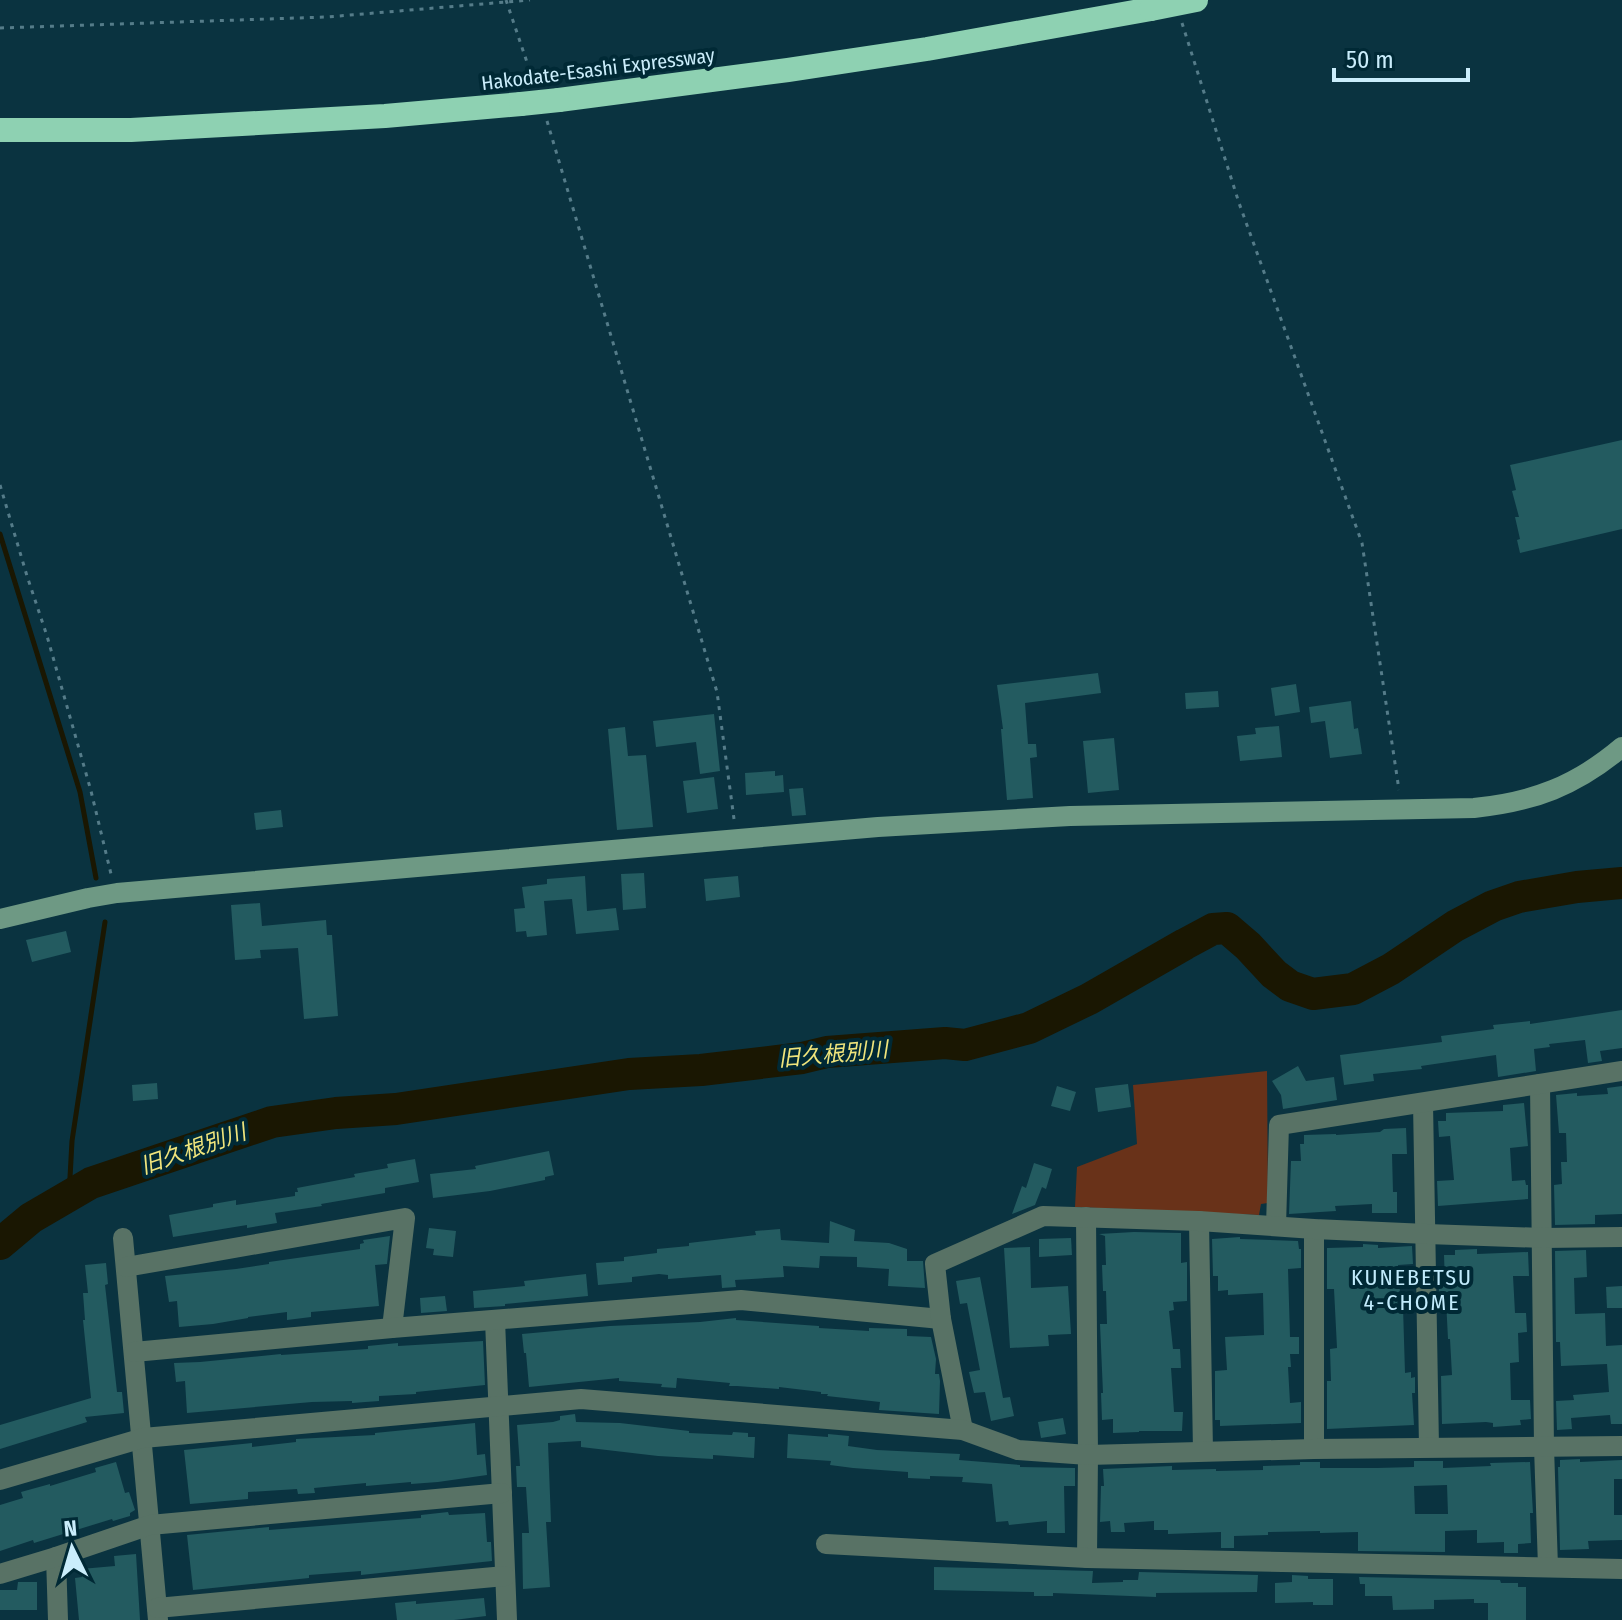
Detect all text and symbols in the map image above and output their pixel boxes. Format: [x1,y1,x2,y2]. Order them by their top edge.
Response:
scale bar [1334,32,1468,82]
street label: Hakodate-Esashi Expressway [480,43,716,95]
text: 50 m [1346,46,1394,74]
water label: 旧久根別川 [777,1036,891,1072]
water label: 旧久根別川 [137,1118,251,1180]
district label: KUNEBETSU 4-CHOME [1351,1264,1473,1316]
north arrow [32,1508,112,1588]
text: N [63,1515,78,1543]

